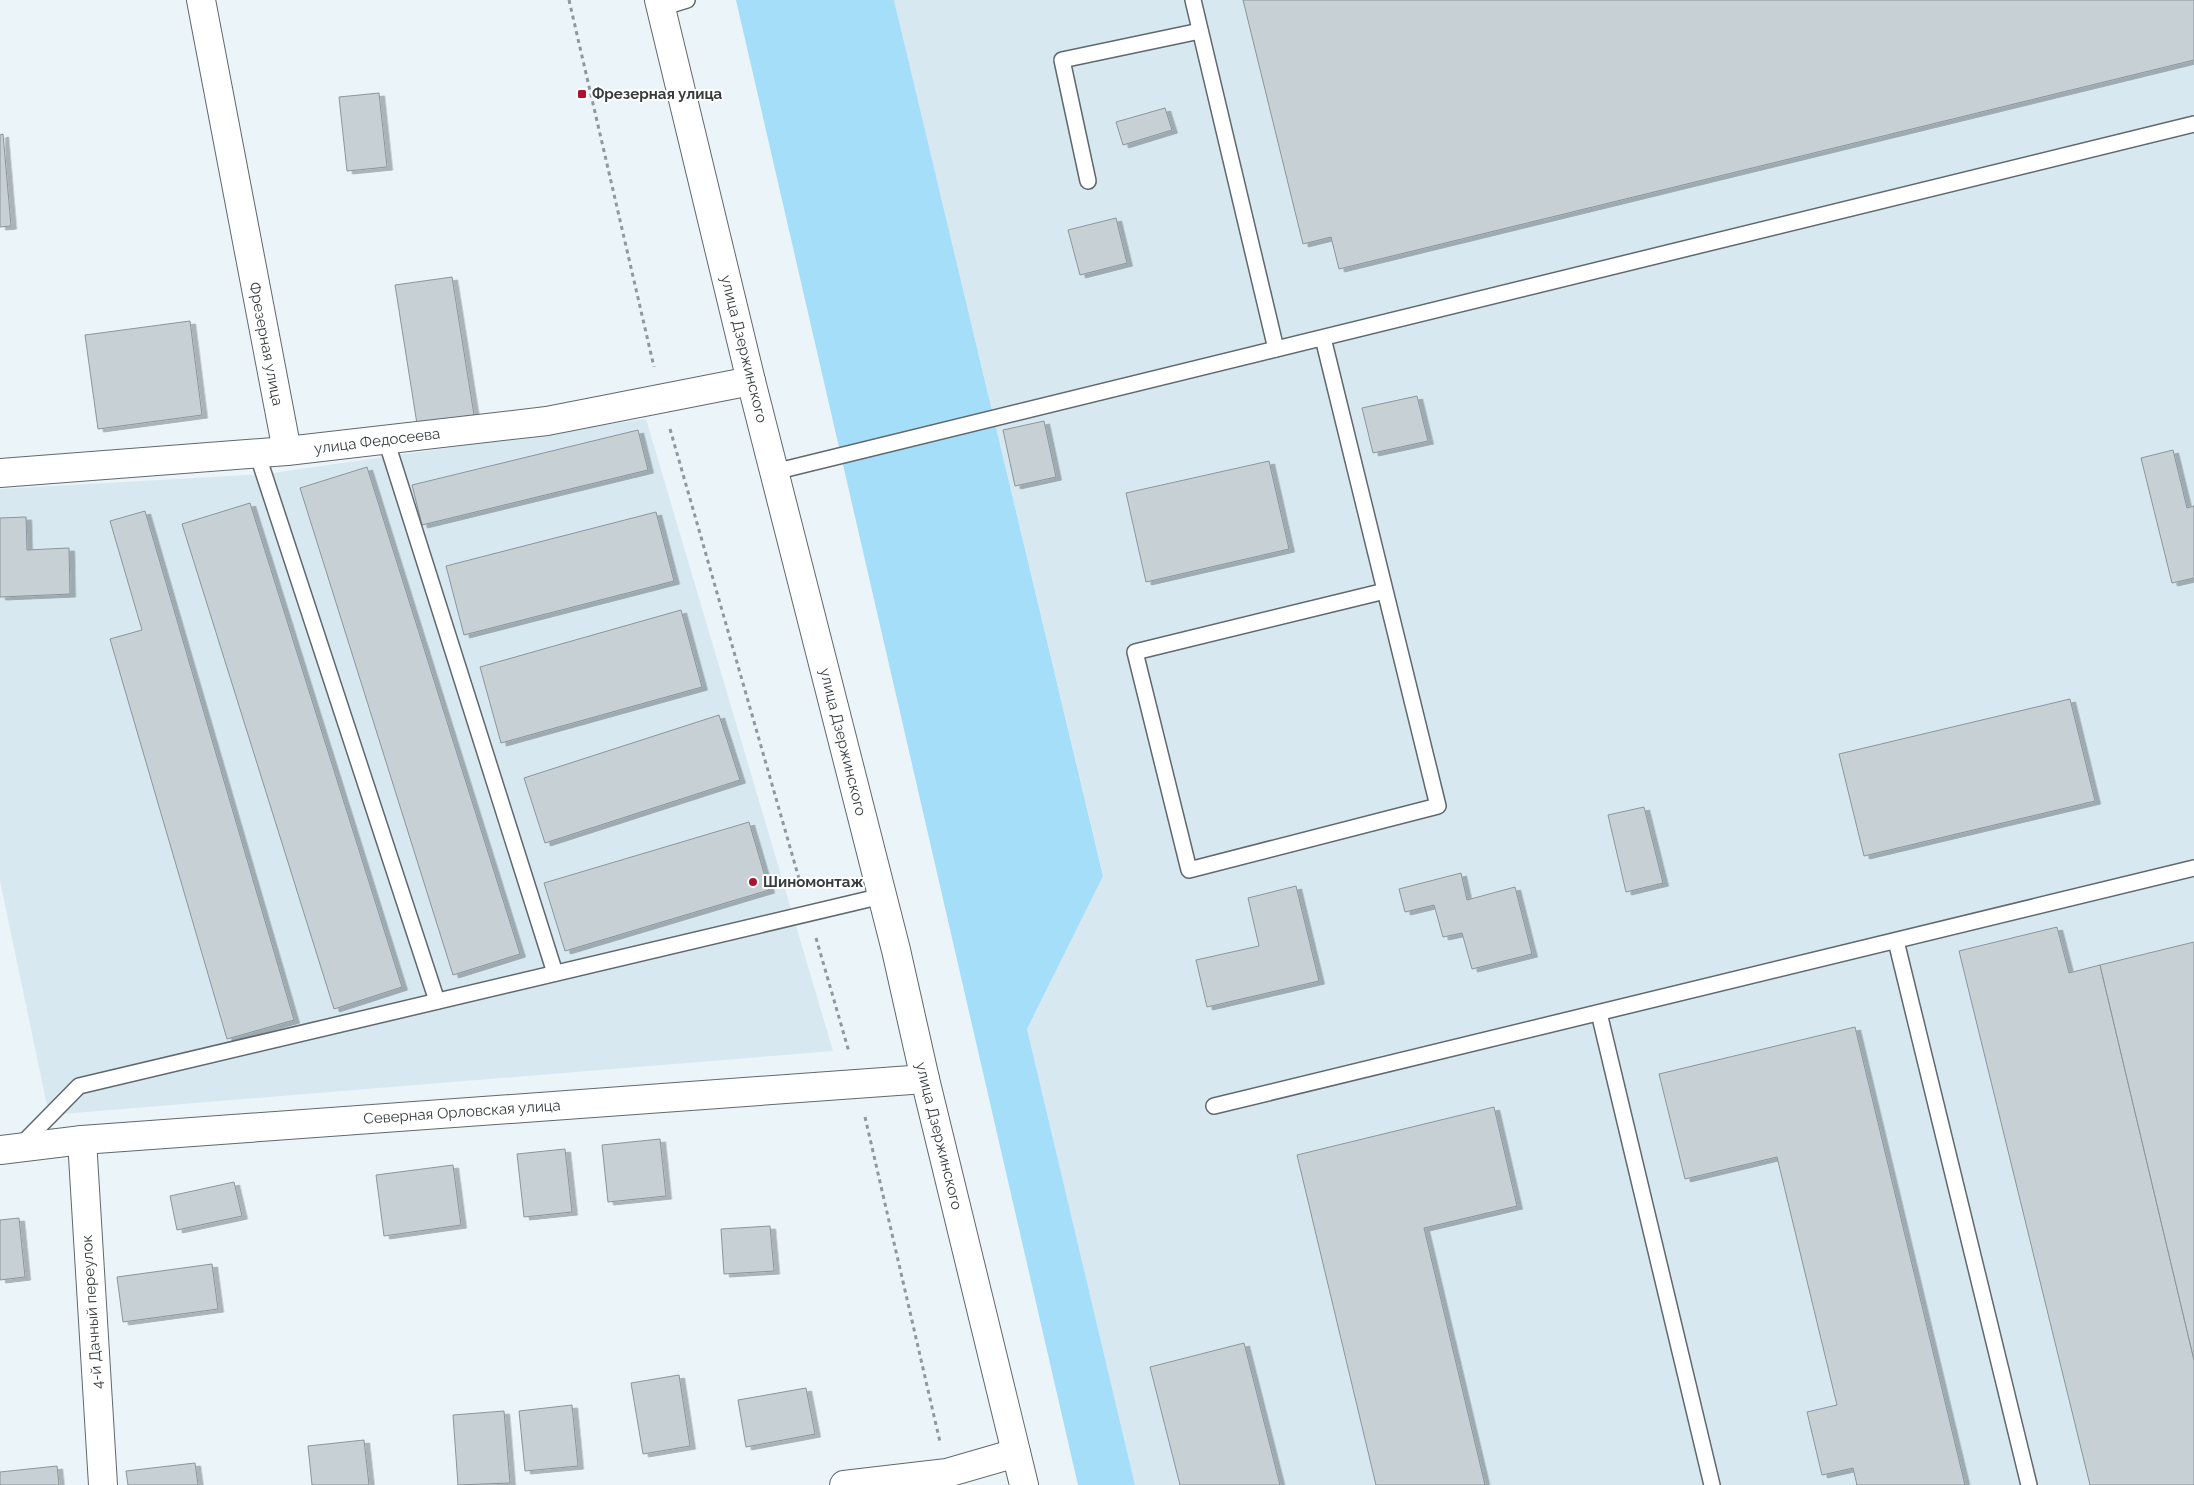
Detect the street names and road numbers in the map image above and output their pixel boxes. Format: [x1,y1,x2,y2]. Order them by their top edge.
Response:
street label: улица Дзержинского [717,273,771,425]
street label: Фрезерная улица [245,281,287,407]
street label: улица Федосеева [313,424,441,458]
street label: улица Дзержинского [816,666,870,818]
street label: улица Дзержинского [912,1060,966,1212]
street label: Северная Орловская улица [363,1096,561,1128]
street label: 4-й Дачный переулок [78,1234,106,1390]

